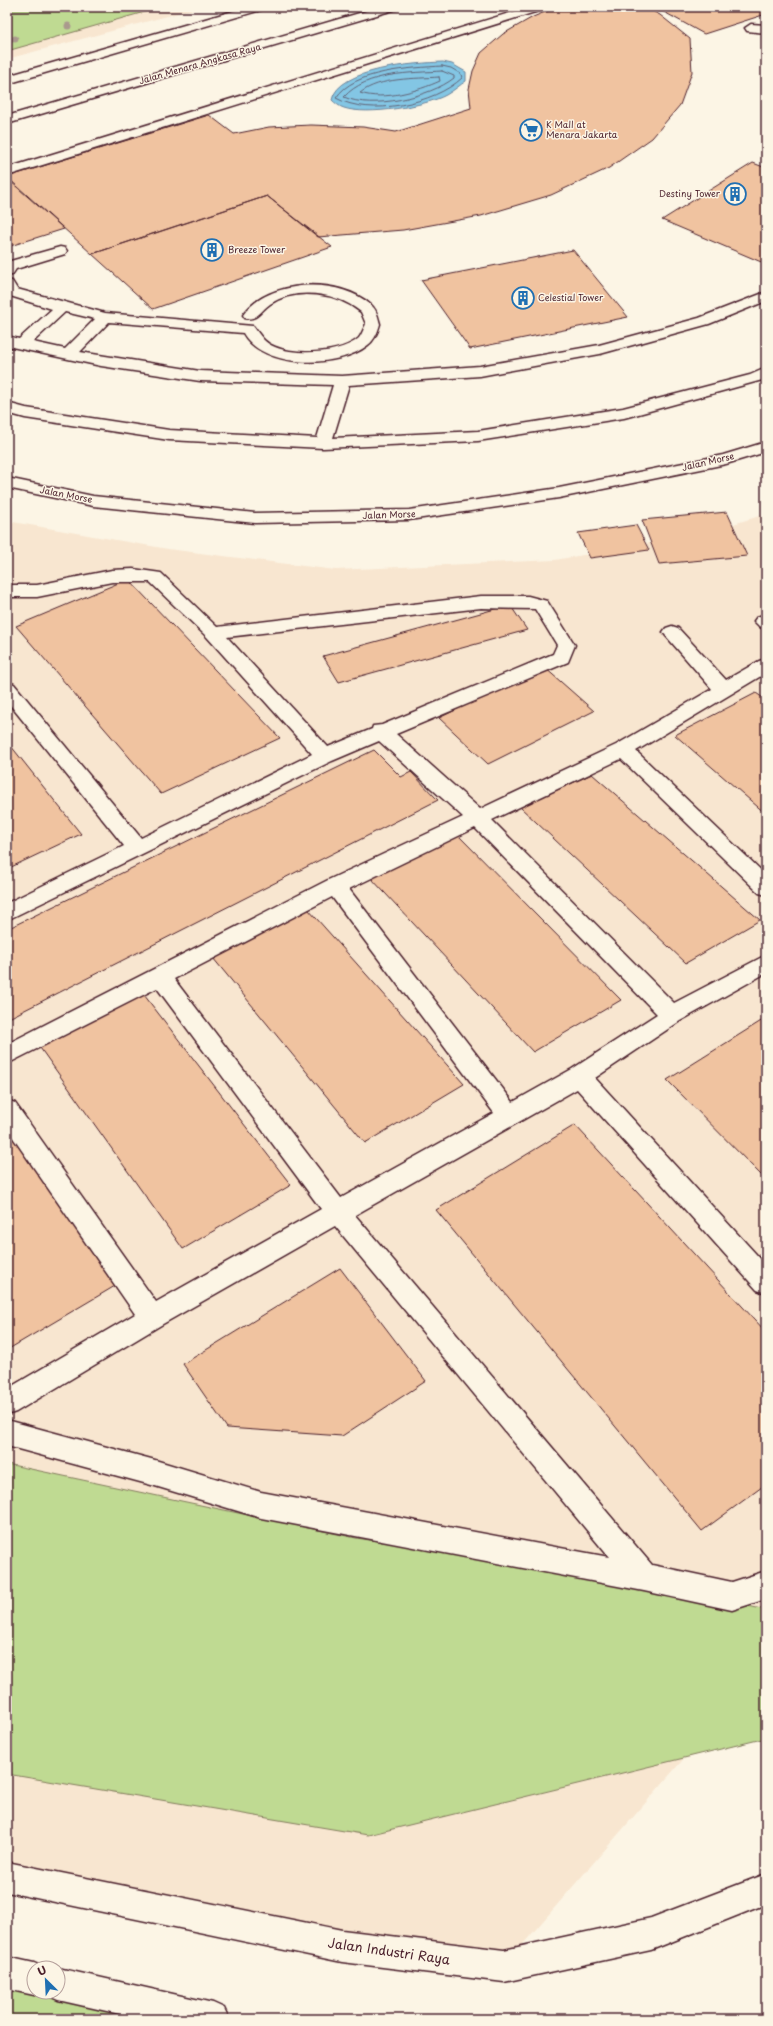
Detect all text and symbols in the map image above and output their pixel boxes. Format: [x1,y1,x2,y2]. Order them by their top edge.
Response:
street label: Jalan Menara Angkasa Raya [137,39,263,87]
supermarket icon: K Mall at Menara Jakarta [518,117,544,143]
place label: K Mall at Menara Jakarta [546,117,618,141]
building icon: Destiny Tower [722,181,748,207]
place label: Destiny Tower [659,186,721,200]
building icon: Breeze Tower [199,237,225,263]
place label: Breeze Tower [228,242,286,256]
building icon: Celestial Tower [510,285,536,311]
place label: Celestial Tower [538,290,604,304]
street label: Jalan Morse [680,448,736,474]
street label: Jalan Morse [39,482,94,506]
street label: Jalan Morse [362,506,416,522]
street label: Jalan Industri Raya [327,1933,452,1969]
north arrow [26,1960,66,2000]
text: U [34,1961,49,1980]

